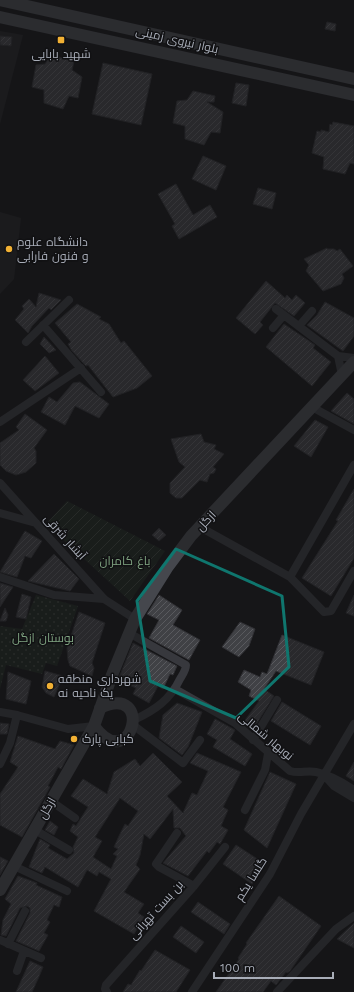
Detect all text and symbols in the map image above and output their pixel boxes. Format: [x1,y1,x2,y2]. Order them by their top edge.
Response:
street label: بلوار نیروی زمینی [134,24,220,56]
marker: شهید بابایی [56,35,66,45]
place label: شهید بابایی [31,47,91,61]
place label: دانشگاه علوم و فنون فارابی [17,235,89,263]
marker: دانشگاه علوم و فنون فارابی [4,244,14,254]
street label: ازگل [193,508,219,534]
street label: آبشار شرقی [41,511,90,563]
park label: باغ کامران [99,554,151,569]
park label: بوستان ازگل [12,631,74,645]
place label: شهرداری منطقه یک ناحیه نه [58,672,141,700]
marker: شهرداری منطقه یک ناحیه نه [45,681,55,691]
street label: نوبهار شمالی [236,709,296,763]
place label: کبابی پارک [82,732,134,748]
marker: کبابی پارک [69,734,79,744]
street label: ازگل [35,795,59,821]
street label: گلسا يكم [232,855,271,904]
street label: بن بست تهرانی [126,877,186,943]
scale bar [214,954,333,980]
text: 100 m [220,961,255,975]

